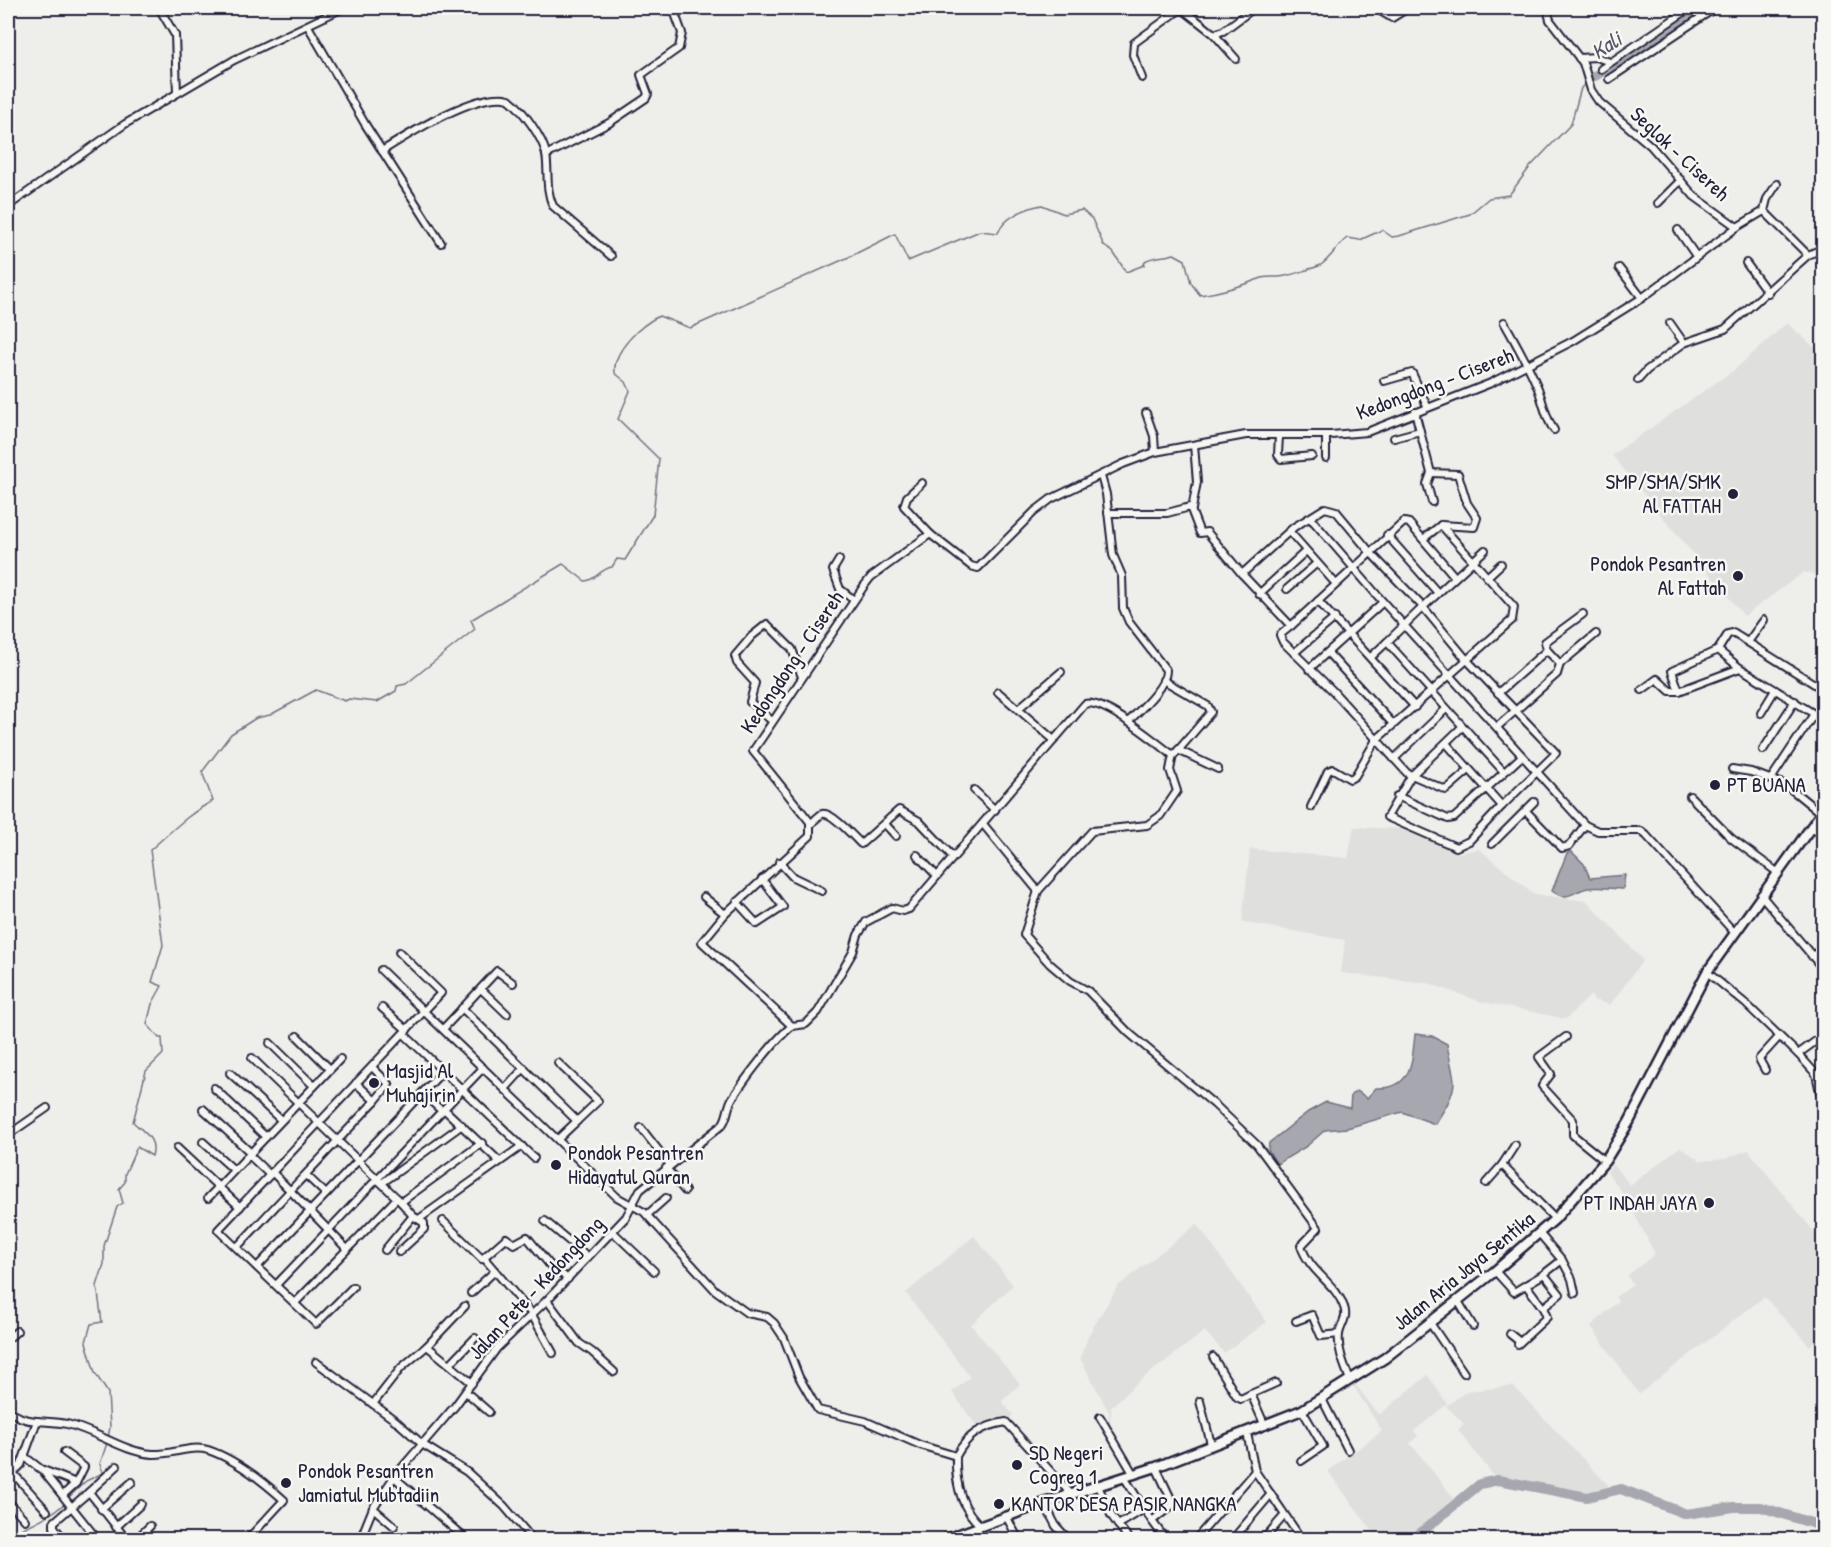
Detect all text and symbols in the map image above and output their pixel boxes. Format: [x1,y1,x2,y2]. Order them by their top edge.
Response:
water label: Kali [1585,23,1629,66]
street label: Seglok - Cisereh [1624,100,1736,207]
street label: Kedongdong - Cisereh [1352,340,1518,427]
place label: SMP/SMA/SMK Al FATTAH [1606,467,1721,520]
marker: SMP/SMA/SMK Al FATTAH [1726,487,1740,501]
place label: Pondok Pesantren Al Fattah [1590,549,1726,602]
marker: Pondok Pesantren Al Fattah [1731,569,1745,583]
street label: Kedongdong - Cisereh [733,584,850,739]
place label: PT BUANA [1727,770,1806,799]
marker: PT BUANA [1708,778,1722,792]
place label: Masjid Al Muhajirin [386,1056,456,1109]
marker: Masjid Al Muhajirin [367,1076,381,1090]
place label: Pondok Pesantren Hidayatul Quran [568,1138,704,1191]
marker: Pondok Pesantren Hidayatul Quran [549,1158,563,1172]
place label: PT INDAH JAYA [1584,1188,1697,1217]
marker: PT INDAH JAYA [1702,1196,1716,1210]
street label: Jalan Aria Jaya Sentika [1387,1204,1541,1337]
street label: Jalan Pete - Kedongdong [461,1210,610,1366]
place label: SD Negeri Cogreg 1 [1029,1438,1103,1491]
place label: Pondok Pesantren Jamiatul Mubtadiin [298,1456,439,1509]
marker: SD Negeri Cogreg 1 [1010,1458,1024,1472]
marker: Pondok Pesantren Jamiatul Mubtadiin [279,1476,293,1490]
place label: KANTOR DESA PASIR NANGKA [1011,1489,1236,1518]
marker: KANTOR DESA PASIR NANGKA [992,1497,1006,1511]

